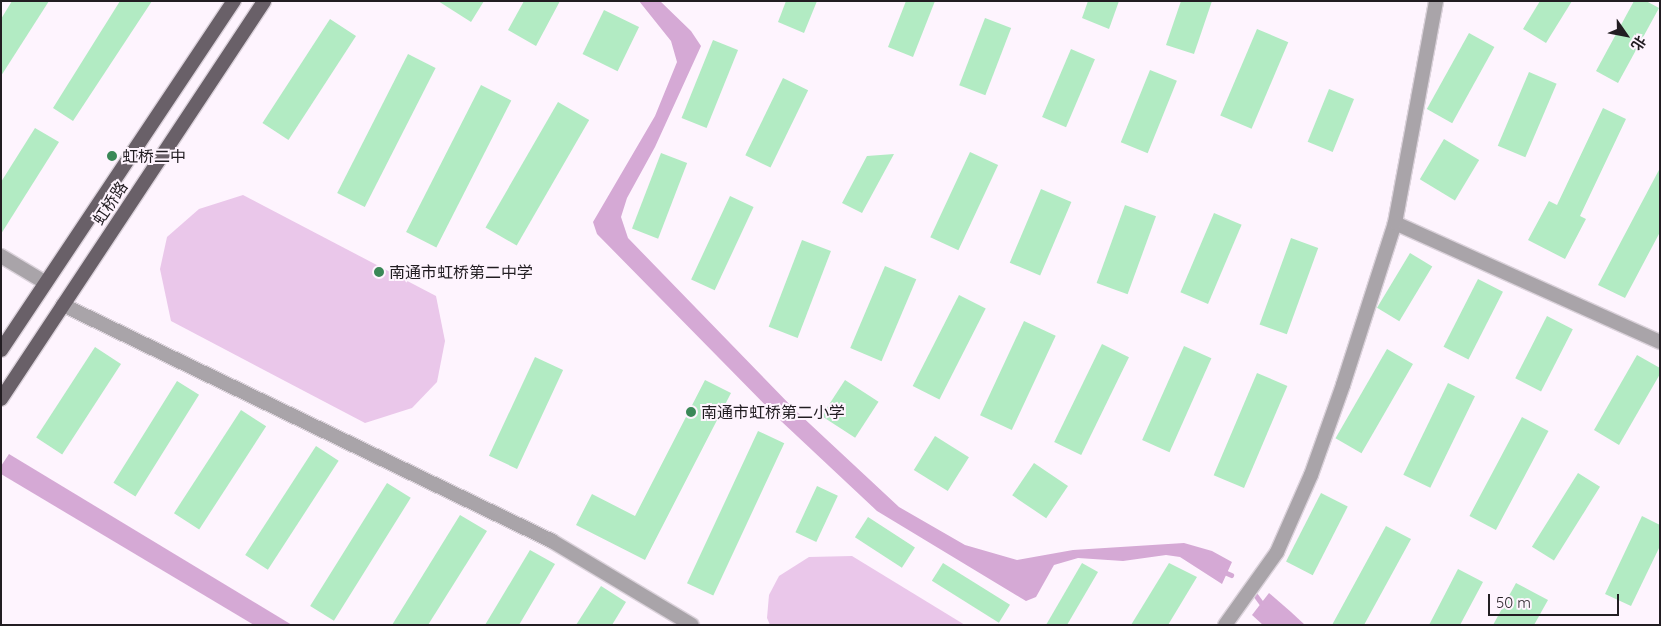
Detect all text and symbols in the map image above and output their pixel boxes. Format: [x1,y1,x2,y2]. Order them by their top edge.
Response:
north arrow [1601,10,1651,60]
text: 北 [1627,32,1650,54]
place label: 虹桥二中 [122,146,186,166]
marker: 虹桥二中 [106,150,118,162]
street label: 虹桥路 [89,178,131,228]
place label: 南通市虹桥第二中学 [389,262,533,282]
marker: 南通市虹桥第二中学 [373,266,385,278]
place label: 南通市虹桥第二小学 [701,402,845,422]
marker: 南通市虹桥第二小学 [685,406,697,418]
scale bar [1491,584,1622,616]
text: 50 m [1496,593,1531,612]

